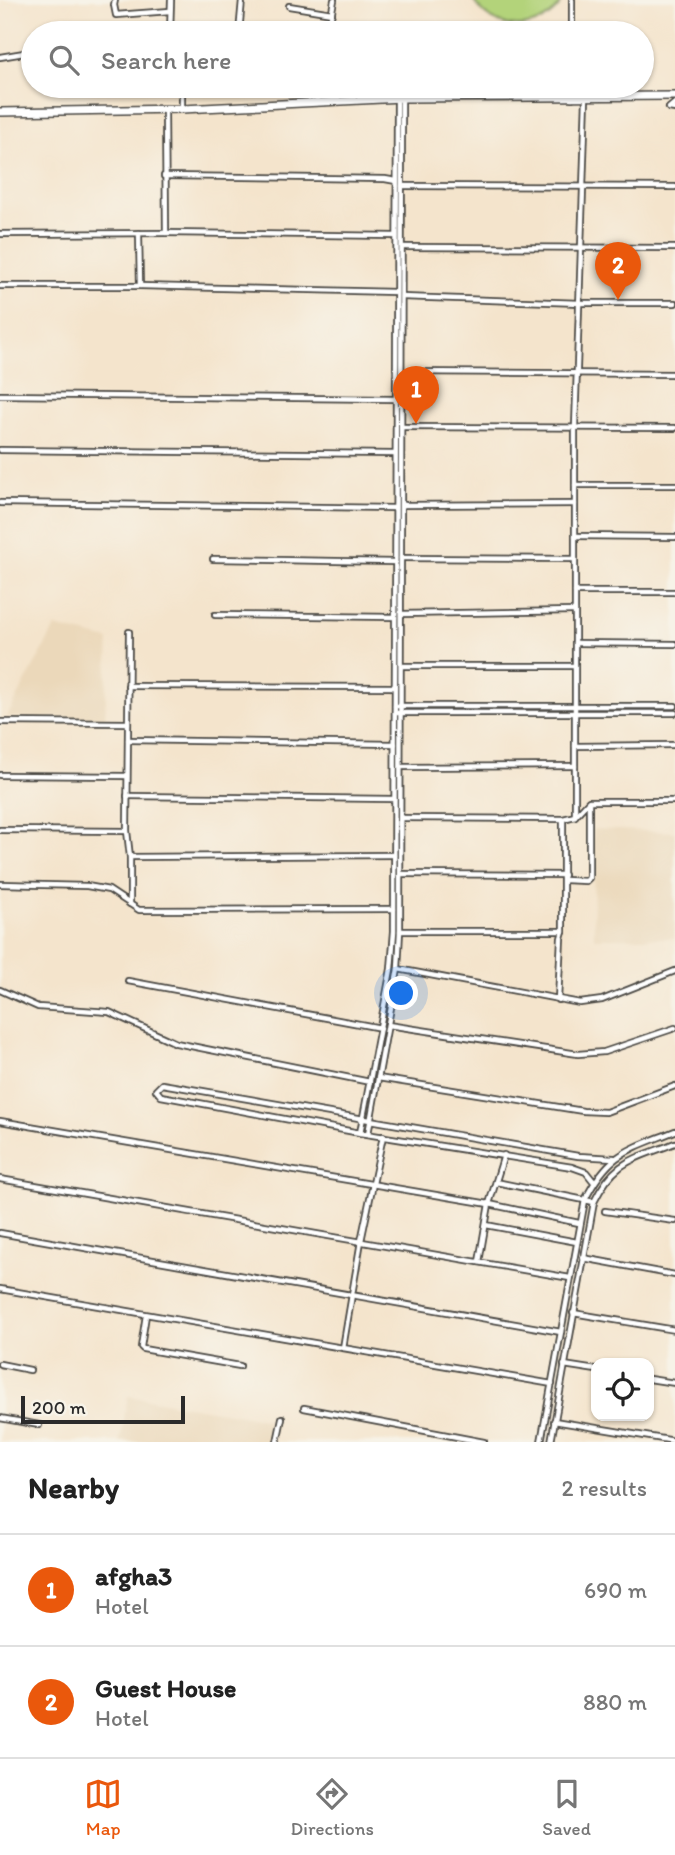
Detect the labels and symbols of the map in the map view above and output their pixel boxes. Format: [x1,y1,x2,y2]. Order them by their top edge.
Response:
pin: 2 [595,242,641,300]
pin: 1 [393,366,439,424]
your location [384,976,418,1010]
scale bar [21,1393,186,1425]

